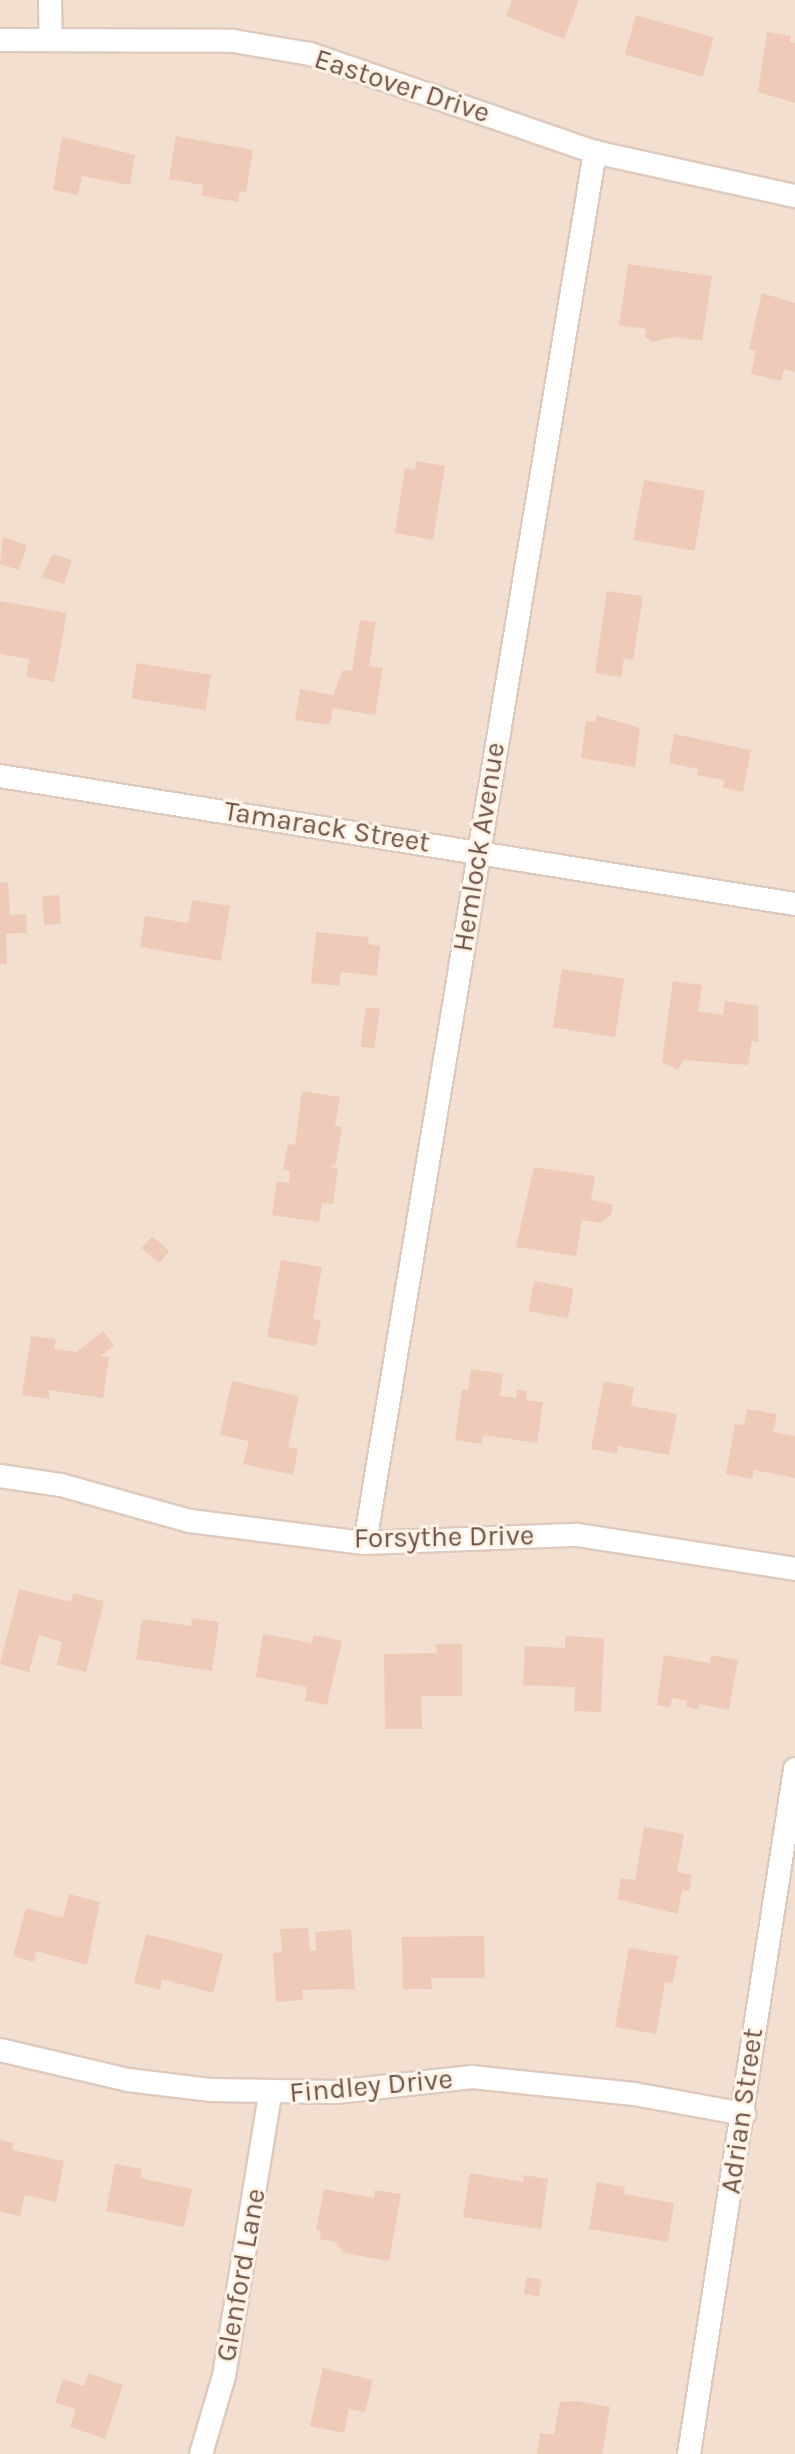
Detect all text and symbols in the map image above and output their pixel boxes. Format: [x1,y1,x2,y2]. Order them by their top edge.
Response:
street label: Eastover Drive [310,42,494,130]
street label: Hemlock Avenue [446,740,512,954]
street label: Tamarack Street [222,794,432,860]
street label: Forsythe Drive [354,1519,534,1555]
street label: Adrian Street [714,2026,770,2196]
street label: Findley Drive [288,2062,454,2110]
street label: Glenford Lane [209,2186,273,2364]

